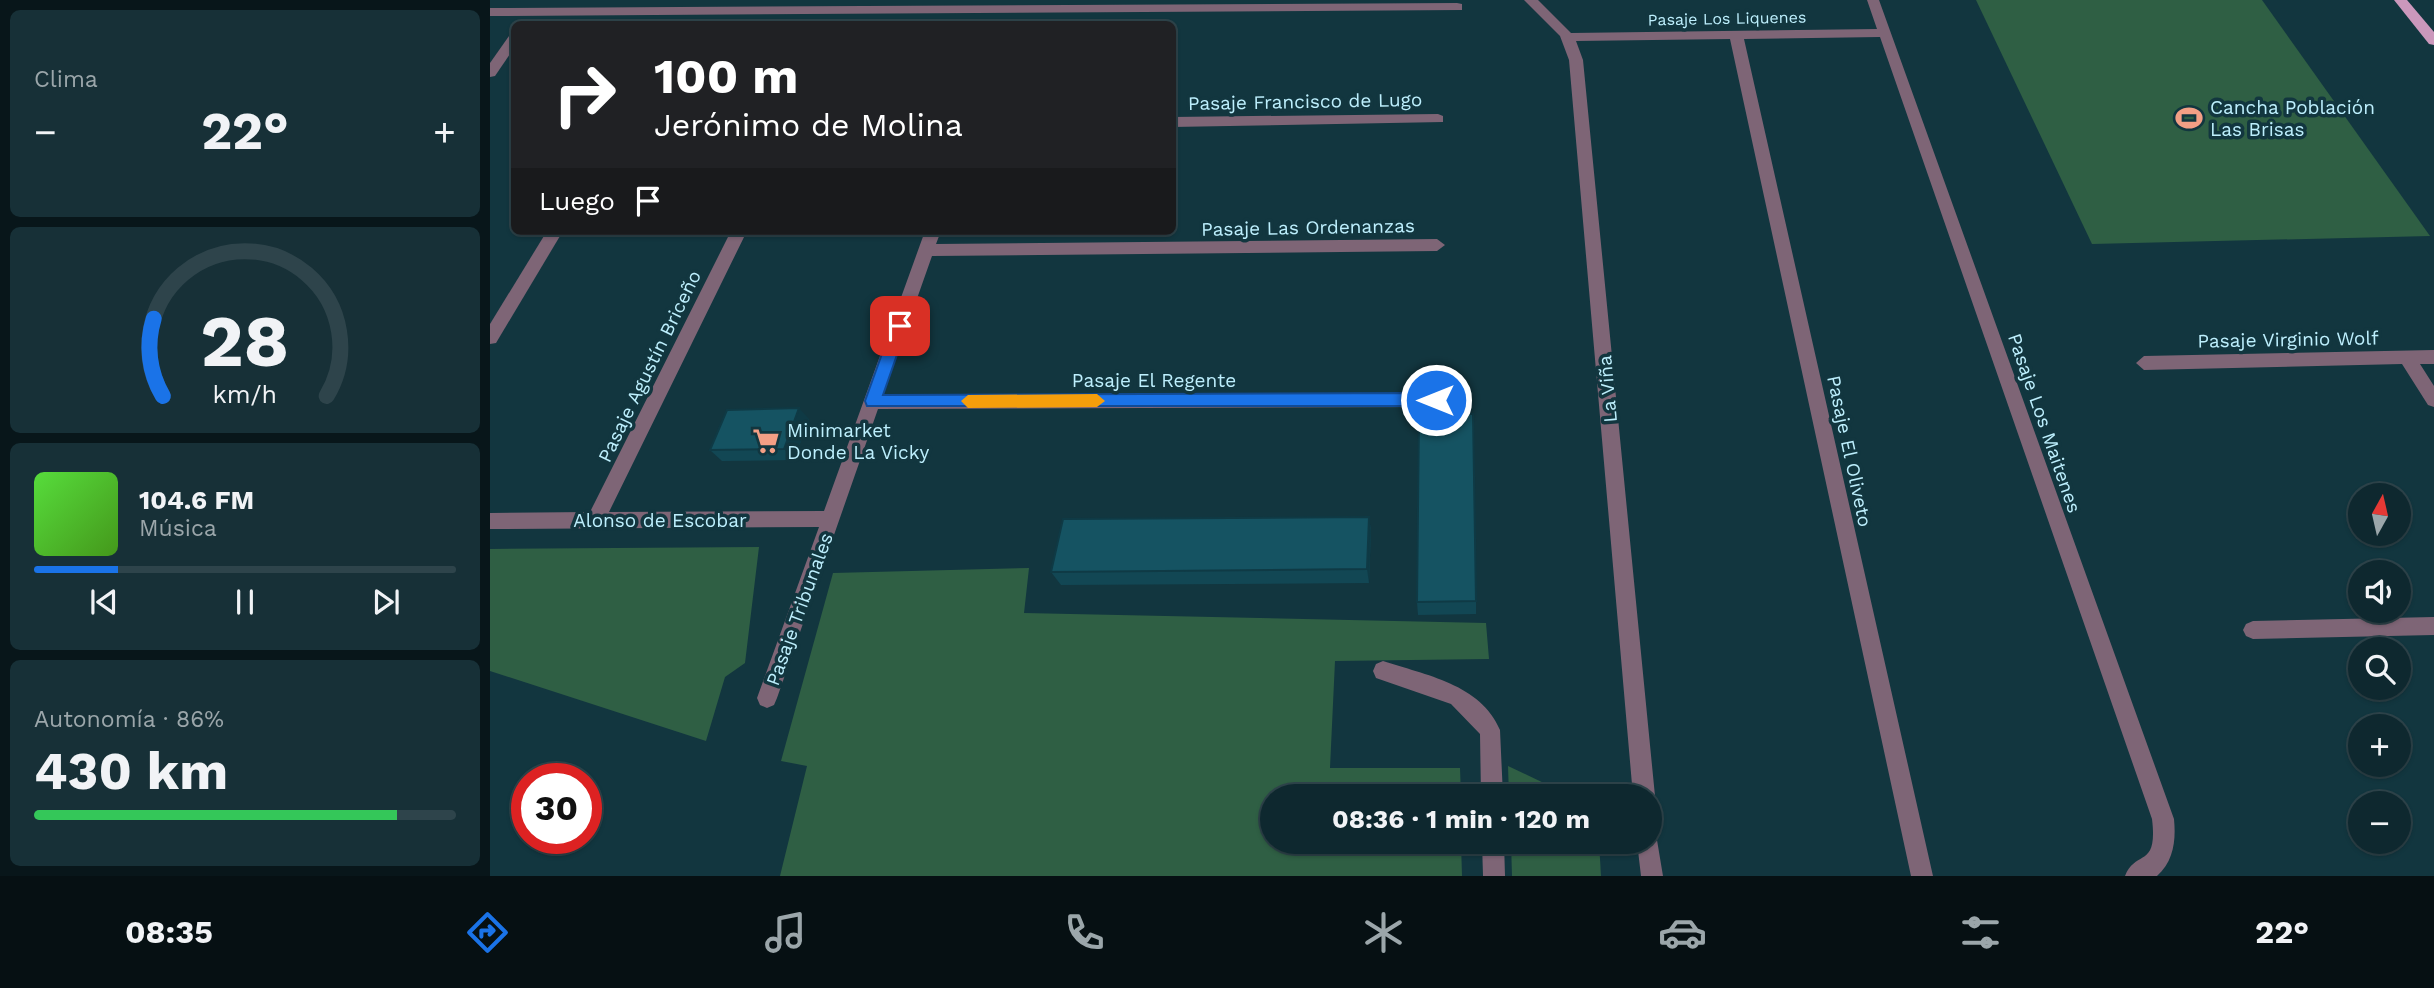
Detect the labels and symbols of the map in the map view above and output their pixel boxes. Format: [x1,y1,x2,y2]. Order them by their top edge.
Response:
street label: Pasaje Los Liquenes [1648,8,1806,29]
street label: Pasaje Francisco de Lugo [1188,88,1422,115]
place label: Cancha Población Las Brisas [2210,96,2375,141]
sports icon: Cancha Población Las Brisas [2174,103,2204,133]
street label: Pasaje Las Ordenanzas [1201,214,1415,241]
street label: Pasaje Agustín Briceño [593,267,706,466]
pin [870,296,930,356]
street label: Pasaje Virginio Wolf [2197,326,2379,353]
street label: Pasaje Los Maitenes [2003,330,2086,516]
street label: La Viña [1593,354,1622,424]
position arrow [1399,363,1473,437]
street label: Pasaje El Regente [1072,369,1236,392]
street label: Pasaje El Oliveto [1822,373,1877,529]
place label: Minimarket Donde La Vicky [787,419,930,464]
supermarket icon: Minimarket Donde La Vicky [751,426,781,456]
north arrow [2348,483,2412,546]
street label: Alonso de Escobar [573,509,747,532]
street label: Pasaje Tribunales [761,530,838,689]
speed limit sign: 30 [511,763,602,854]

